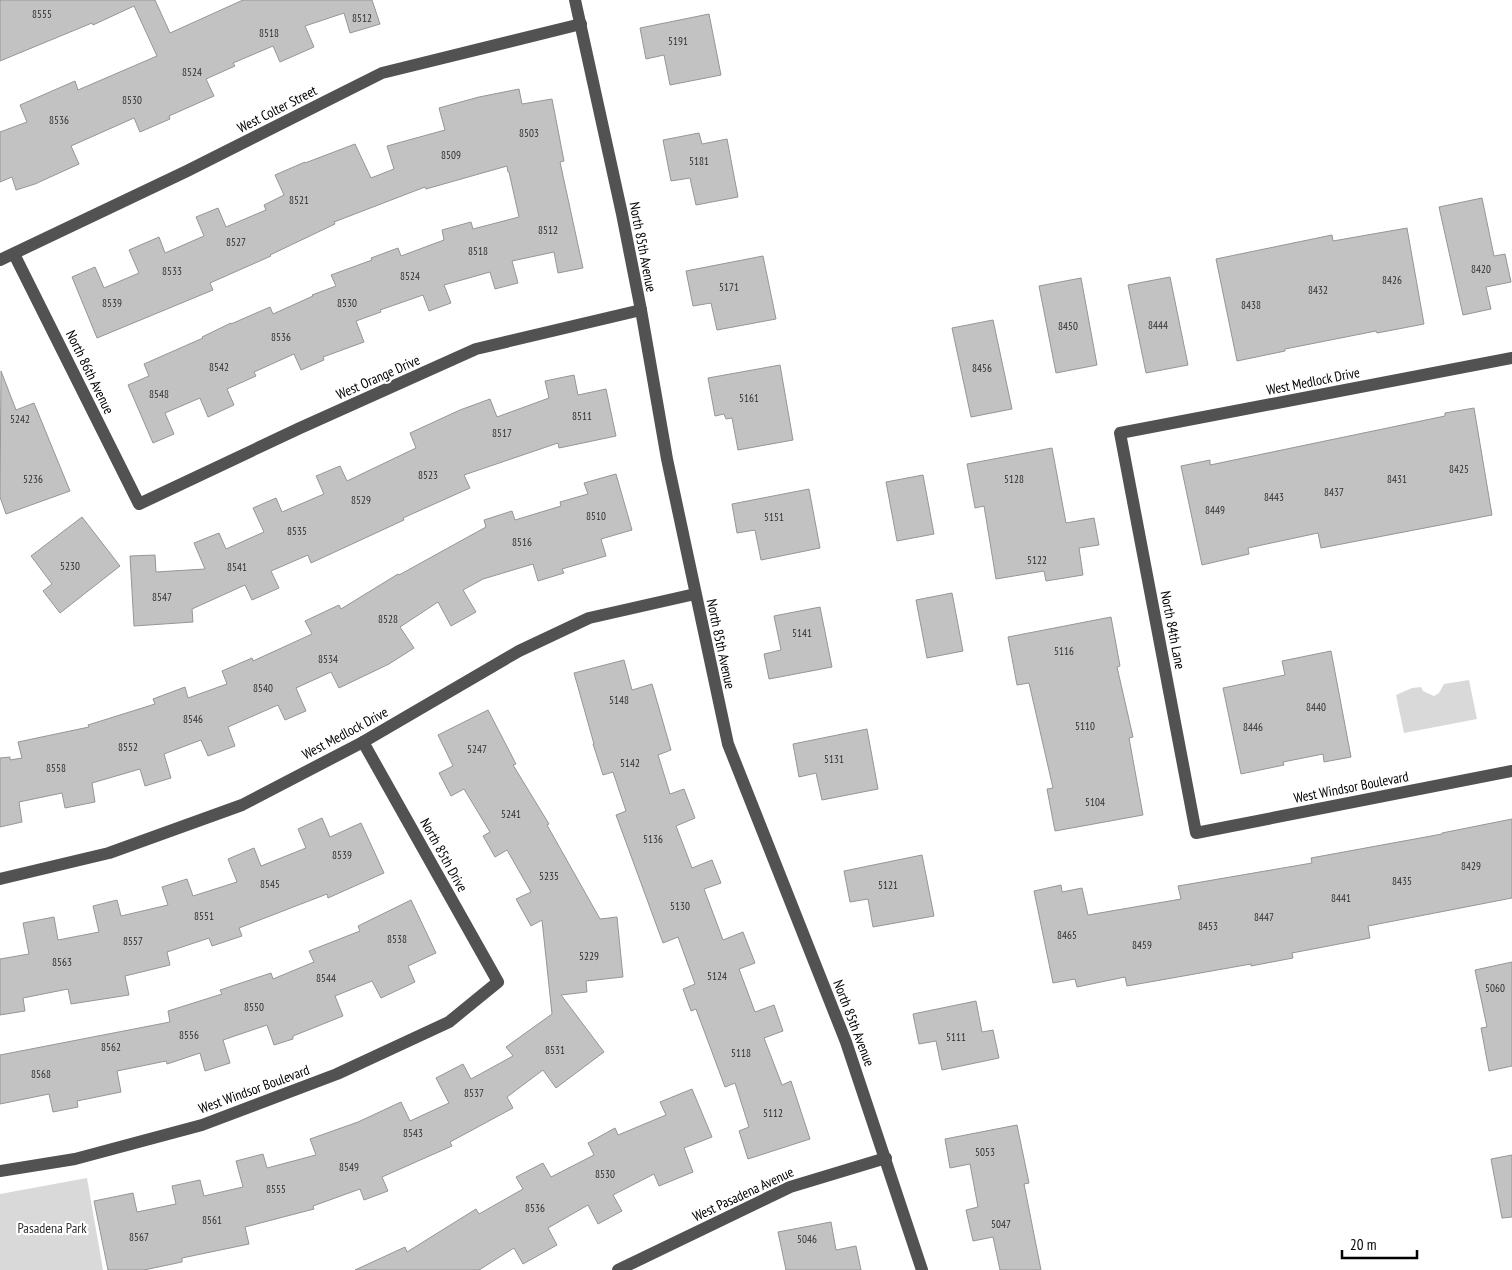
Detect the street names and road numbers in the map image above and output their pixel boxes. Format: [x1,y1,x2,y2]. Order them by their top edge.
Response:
street label: West Colter Street [234,81,320,137]
street label: North 85th Avenue [625,200,661,294]
street label: North 86th Avenue [62,327,118,417]
street label: West Orange Drive [333,350,423,403]
street label: West Medlock Drive [1265,363,1361,399]
street label: North 84th Lane [1157,589,1189,671]
street label: North 85th Avenue [703,597,739,691]
street label: West Medlock Drive [299,703,391,763]
street label: West Windsor Boulevard [1292,767,1410,807]
street label: North 85th Drive [416,815,472,895]
street label: North 85th Avenue [829,977,879,1069]
street label: West Windsor Boulevard [196,1061,312,1117]
street label: West Pasadena Avenue [689,1163,797,1225]

